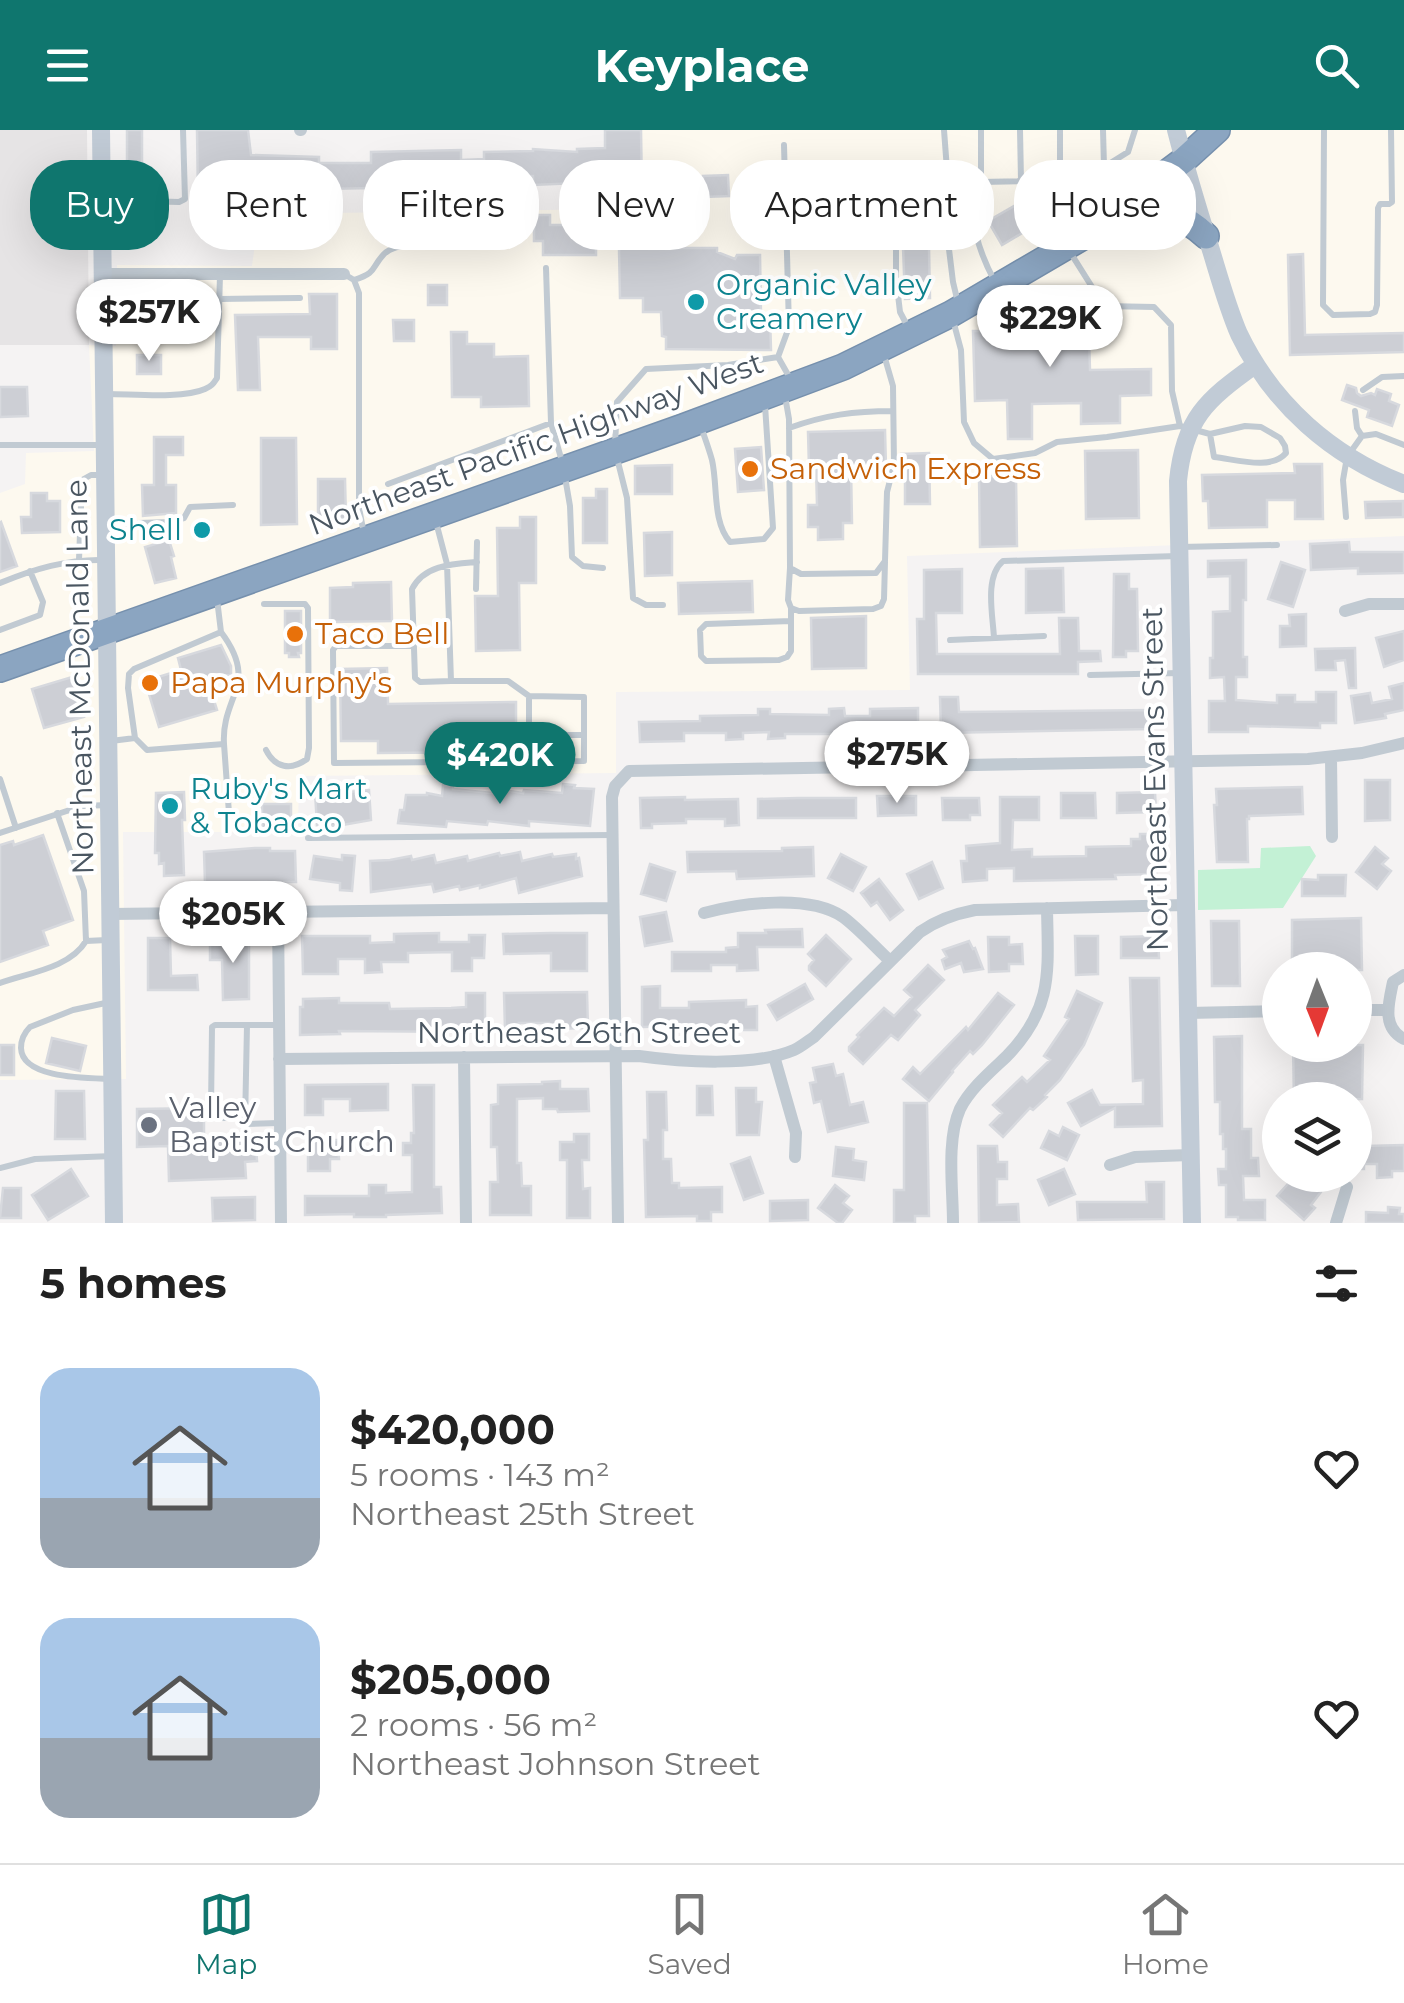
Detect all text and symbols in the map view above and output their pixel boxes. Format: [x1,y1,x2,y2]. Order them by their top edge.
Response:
icon: menu [40,38,95,93]
text: Keyplace [595,38,809,93]
icon: search [1309,38,1364,93]
chip: Buy [30,160,169,250]
chip: Rent [189,160,343,250]
chip: Filters [363,160,539,250]
chip: New [559,160,710,250]
chip: Apartment [730,160,994,250]
chip: House [1014,160,1196,250]
place label: Organic Valley Creamery [716,266,932,337]
pin: $257K [79,279,219,364]
pin: $229K [980,285,1120,370]
marker: Organic Valley Creamery [685,291,707,313]
text: $257K [98,292,200,331]
text: $229K [999,298,1101,337]
street label: Northeast Pacific Highway West [303,344,768,543]
place label: Sandwich Express [770,450,1041,487]
marker: Sandwich Express [739,458,761,480]
street label: Northeast McDonald Lane [58,479,101,875]
place label: Shell [109,511,182,548]
marker: Shell [191,519,213,541]
street label: Northeast Evans Street [1133,606,1176,952]
place label: Taco Bell [315,615,449,652]
marker: Taco Bell [284,623,306,645]
place label: Papa Murphy's [170,664,392,701]
marker: Papa Murphy's [139,672,161,694]
pin: $275K [827,721,967,806]
pin: $420K [430,722,570,807]
text: $275K [846,734,948,773]
text: $420K [446,735,554,774]
place label: Ruby's Mart & Tobacco [190,770,368,841]
marker: Ruby's Mart & Tobacco [159,795,181,817]
pin: $205K [163,881,303,966]
text: $205K [181,894,285,933]
north arrow [1262,952,1372,1062]
map controls [1262,952,1372,1192]
street label: Northeast 26th Street [417,1014,741,1051]
button: layers [1262,1082,1372,1192]
place label: Valley Baptist Church [169,1089,395,1160]
marker: Valley Baptist Church [138,1114,160,1136]
icon: filters [1309,1256,1364,1311]
text: 5 homes [40,1257,227,1309]
text: $420,000 [350,1403,555,1455]
icon: home [120,1408,240,1528]
icon: heart [1309,1441,1364,1496]
text: 5 rooms · 143 m² [350,1455,610,1494]
text: Northeast 25th Street [350,1494,695,1533]
text: $205,000 [350,1653,551,1705]
icon: home [120,1658,240,1778]
icon: heart [1309,1691,1364,1746]
text: 2 rooms · 56 m² [350,1705,597,1744]
text: Northeast Johnson Street [350,1744,761,1783]
tab: Map [195,1887,257,1981]
tab: Saved [648,1887,732,1981]
tab: Home [1122,1887,1209,1981]

